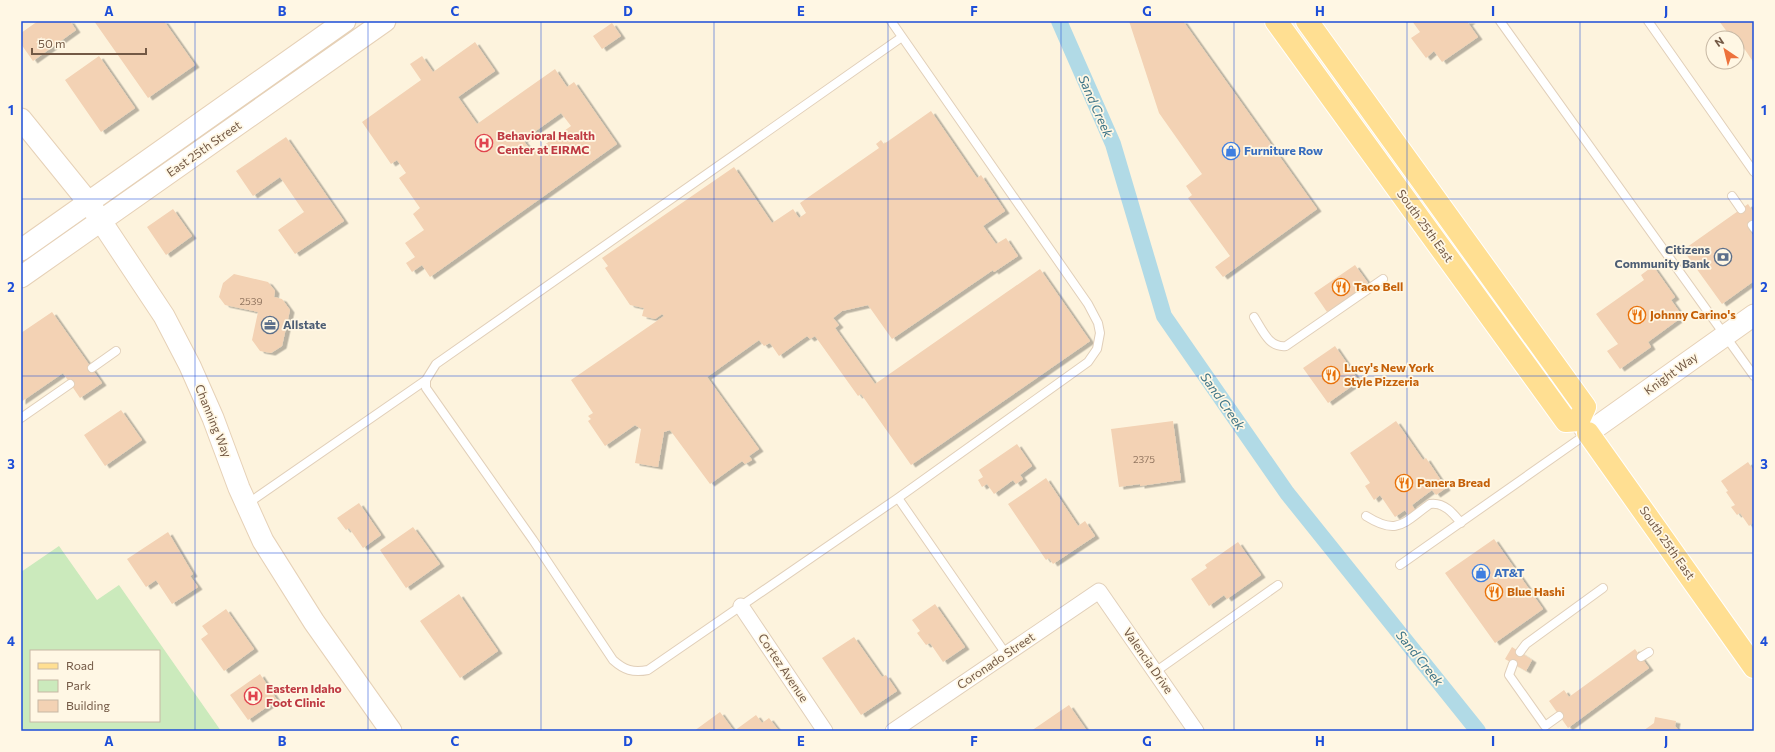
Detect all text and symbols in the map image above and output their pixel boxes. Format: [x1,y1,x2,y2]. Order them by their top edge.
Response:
text: A [104,3,114,19]
text: B [278,3,287,19]
text: C [451,3,460,19]
text: D [623,3,633,19]
text: E [797,3,805,19]
text: F [970,3,978,19]
text: G [1142,3,1152,19]
text: H [1315,3,1325,19]
text: I [1491,3,1495,19]
text: J [1664,3,1668,19]
scale bar [32,30,146,56]
north arrow [1705,30,1745,70]
text: N [1712,34,1726,49]
text: 50 m [38,36,66,50]
water label: Sand Creek [1075,72,1117,140]
text: 1 [8,102,14,118]
text: 1 [1761,102,1767,118]
street label: East 25th Street [164,117,243,179]
place label: Behavioral Health Center at EIRMC [497,128,595,156]
hospital icon: Behavioral Health Center at EIRMC [474,133,494,153]
shop icon: Furniture Row [1221,141,1241,161]
place label: Furniture Row [1244,143,1323,157]
street label: South 25th East [1395,186,1457,265]
place label: Citizens Community Bank [1615,242,1710,270]
bank icon: Citizens Community Bank [1713,247,1733,267]
restaurant icon: Taco Bell [1331,277,1351,297]
text: 2 [7,279,15,295]
place label: Taco Bell [1354,279,1403,293]
text: 2 [1760,279,1768,295]
house number: 2539 [239,295,263,307]
restaurant icon: Johnny Carino's [1627,305,1647,325]
place label: Johnny Carino's [1650,307,1736,322]
office icon: Allstate [260,315,280,335]
place label: Allstate [283,317,326,331]
street label: Knight Way [1641,349,1700,397]
place label: Lucy's New York Style Pizzeria [1344,360,1434,388]
restaurant icon: Lucy's New York Style Pizzeria [1321,365,1341,385]
water label: Sand Creek [1197,369,1249,434]
street label: Channing Way [193,382,235,459]
house number: 2375 [1133,453,1155,465]
text: 3 [7,456,15,472]
text: 3 [1760,456,1768,472]
restaurant icon: Panera Bread [1394,473,1414,493]
place label: Panera Bread [1417,475,1490,489]
street label: South 25th East [1637,503,1698,582]
shop icon: AT&T [1471,563,1491,583]
place label: AT&T [1494,565,1525,579]
restaurant icon: Blue Hashi [1484,582,1504,602]
place label: Blue Hashi [1507,584,1565,598]
street label: Valencia Drive [1121,625,1177,696]
water label: Sand Creek [1393,627,1448,690]
street label: Coronado Street [954,629,1037,691]
street label: Cortez Avenue [756,631,812,704]
text: 4 [7,633,15,649]
text: 4 [1760,633,1768,649]
legend [30,650,160,722]
text: Road [66,658,94,672]
text: Park [66,678,92,692]
place label: Eastern Idaho Foot Clinic [266,681,342,709]
hospital icon: Eastern Idaho Foot Clinic [243,686,263,706]
text: Building [66,698,110,712]
text: A [104,733,114,749]
text: B [278,733,287,749]
text: C [451,733,460,749]
text: D [623,733,633,749]
text: E [797,733,805,749]
text: F [970,733,978,749]
text: G [1142,733,1152,749]
text: H [1315,733,1325,749]
text: I [1491,733,1495,749]
text: J [1664,733,1668,749]

